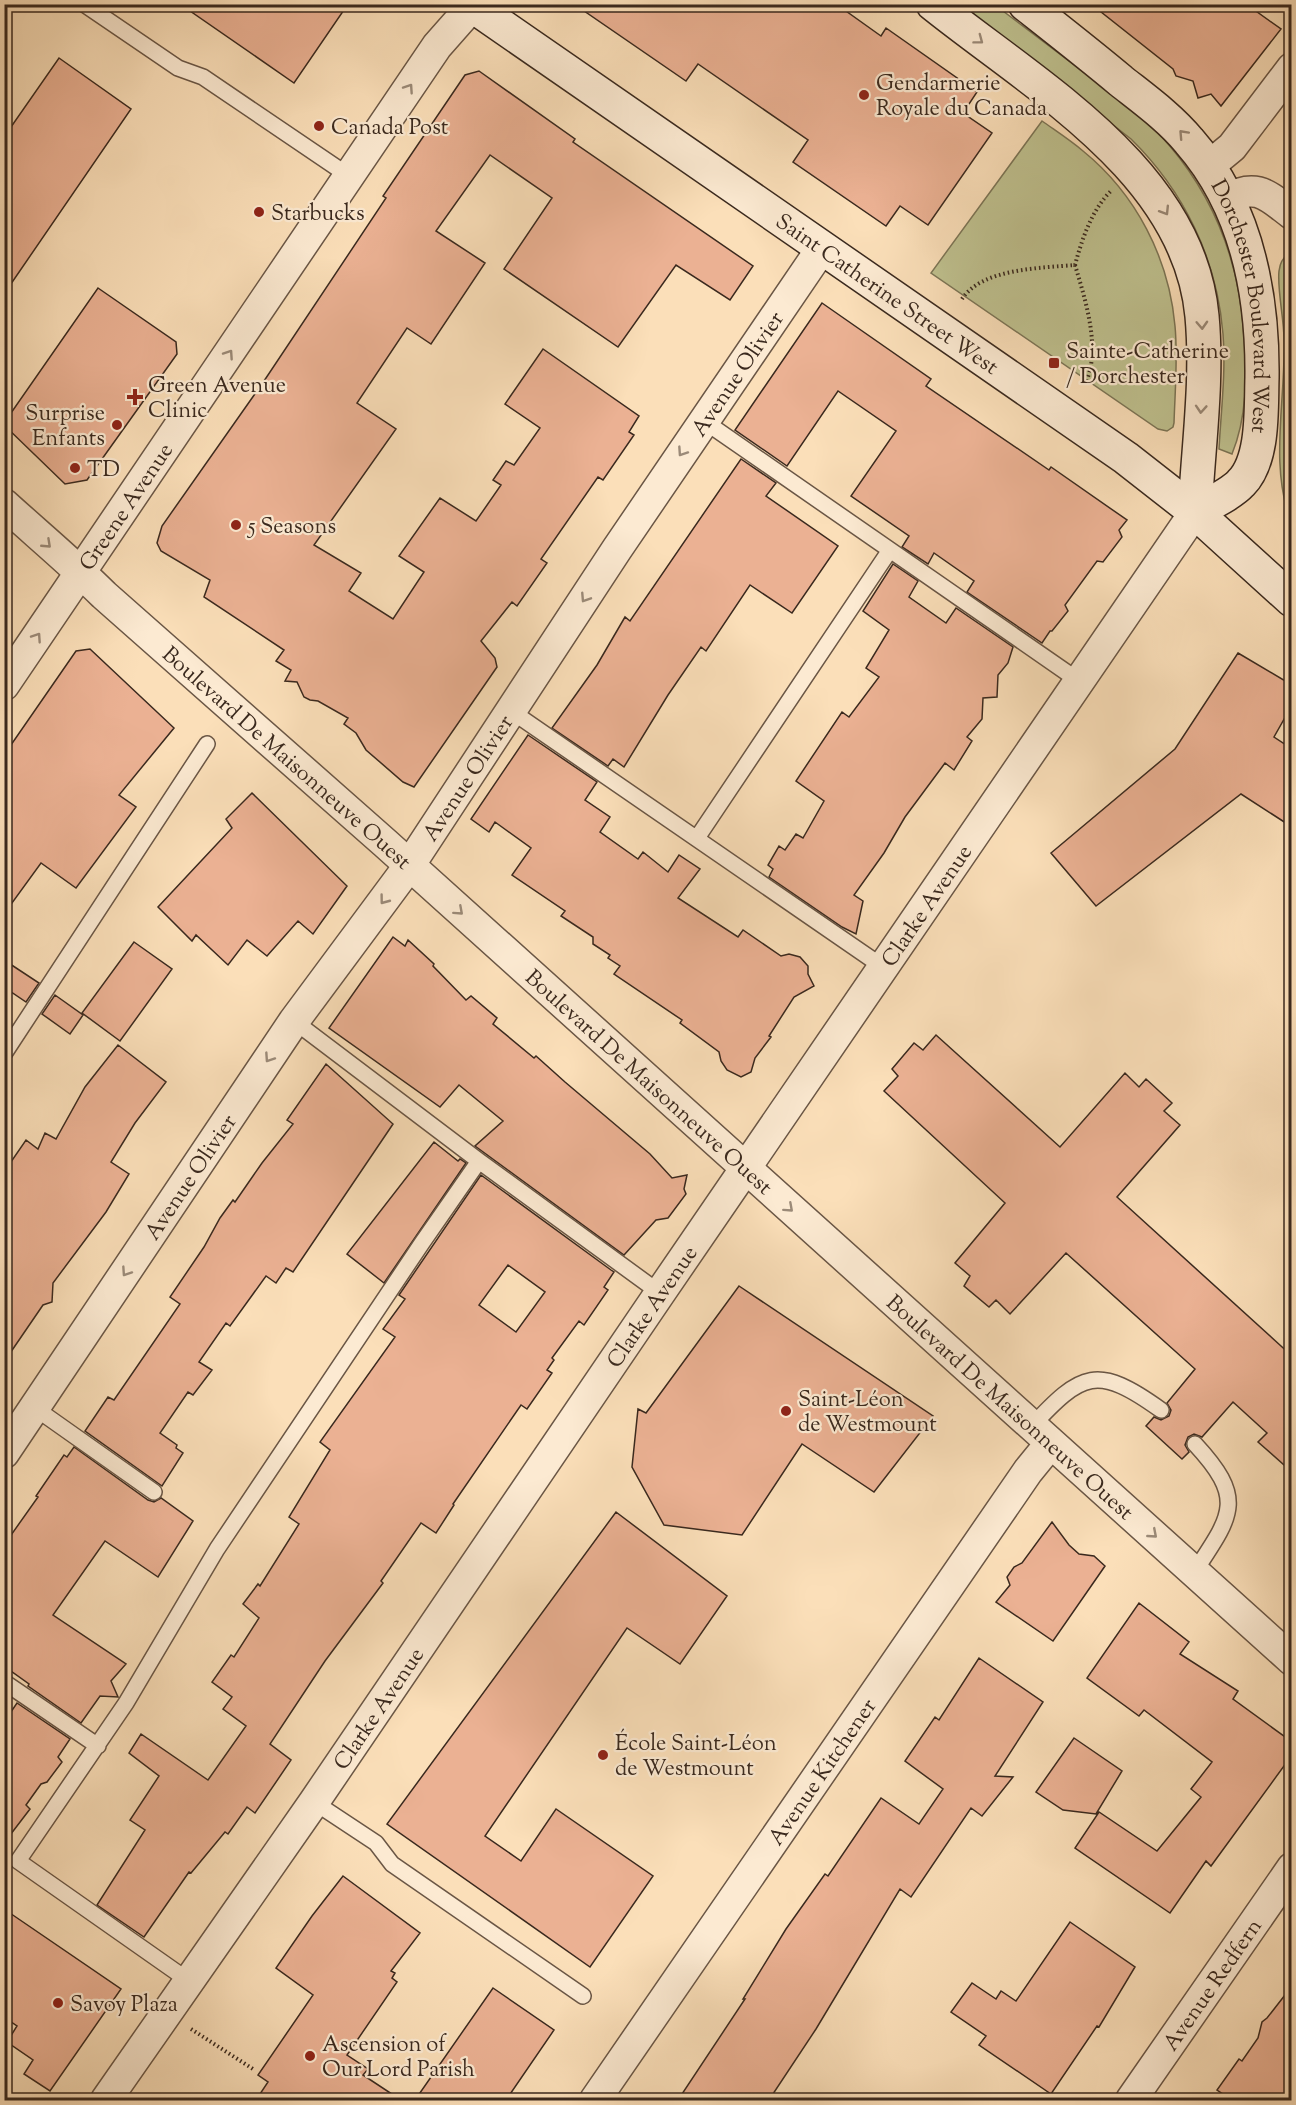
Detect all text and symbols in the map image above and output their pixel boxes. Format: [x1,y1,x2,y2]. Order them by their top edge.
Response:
one-way arrow [973,33,984,44]
place label: Gendarmerie Royale du Canada [876,69,1047,126]
one-way arrow [402,83,413,94]
marker: Gendarmerie Royale du Canada [857,88,871,102]
place label: Canada Post [331,113,449,145]
marker: Canada Post [312,119,326,133]
one-way arrow [1179,130,1190,141]
street label: Dorchester Boulevard West [1201,174,1275,435]
place label: Starbucks [271,199,365,231]
marker: Starbucks [252,205,266,219]
one-way arrow [1157,205,1169,215]
street label: Saint Catherine Street West [768,207,1004,384]
street label: Avenue Olivier [685,306,793,444]
one-way arrow [1196,321,1209,330]
place label: Sainte-Catherine / Dorchester [1066,337,1229,394]
one-way arrow [222,349,233,360]
marker: Sainte-Catherine / Dorchester [1047,356,1061,370]
place label: Green Avenue Clinic [148,371,286,428]
marker: Green Avenue Clinic [126,388,144,406]
place label: Surprise Enfants [25,399,105,456]
one-way arrow [1195,405,1208,414]
marker: Surprise Enfants [110,418,124,432]
street label: Greene Avenue [73,438,182,578]
one-way arrow [678,446,690,456]
place label: TD [87,455,120,487]
marker: TD [68,461,82,475]
place label: 5 Seasons [246,512,336,544]
marker: 5 Seasons [229,518,243,532]
one-way arrow [40,536,51,547]
one-way arrow [581,591,592,602]
one-way arrow [30,632,41,643]
street label: Boulevard De Maisonneuve Ouest [154,640,418,879]
street label: Avenue Olivier [416,710,523,849]
street label: Clarke Avenue [875,839,981,974]
one-way arrow [380,893,391,904]
one-way arrow [452,904,463,915]
street label: Boulevard De Maisonneuve Ouest [517,963,779,1204]
one-way arrow [266,1051,277,1062]
street label: Avenue Olivier [138,1109,246,1248]
one-way arrow [782,1200,793,1211]
street label: Clarke Avenue [600,1240,707,1376]
one-way arrow [122,1266,133,1277]
street label: Boulevard De Maisonneuve Ouest [878,1289,1140,1529]
place label: Saint-Léon de Westmount [798,1385,937,1442]
marker: Saint-Léon de Westmount [779,1404,793,1418]
one-way arrow [1146,1527,1157,1538]
street label: Clarke Avenue [327,1642,433,1777]
street label: Avenue Kitchener [762,1693,886,1853]
place label: École Saint-Léon de Westmount [615,1728,777,1786]
marker: École Saint-Léon de Westmount [596,1748,610,1762]
street label: Avenue Redfern [1157,1913,1271,2059]
place label: Savoy Plaza [70,1990,178,2022]
marker: Savoy Plaza [51,1996,65,2010]
place label: Ascension of Our Lord Parish [322,2030,475,2087]
marker: Ascension of Our Lord Parish [303,2049,317,2063]

